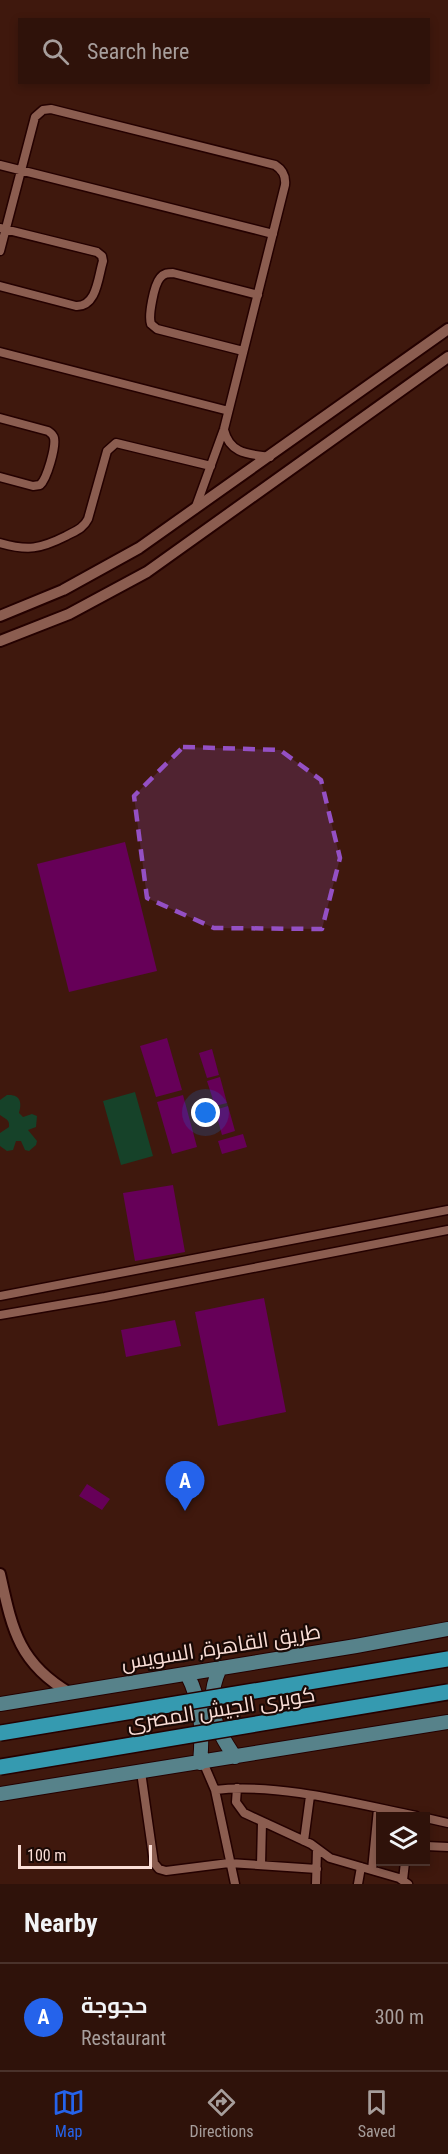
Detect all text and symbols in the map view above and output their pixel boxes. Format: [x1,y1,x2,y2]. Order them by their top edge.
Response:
search box [18,18,430,84]
icon: search [39,35,72,68]
text: Search here [87,39,189,64]
your location [191,1098,220,1127]
pin: A [166,1462,204,1511]
street label: طريق القاهرة, السويس [120,1619,323,1676]
street label: كوبرى الجيش المصرى [125,1682,317,1737]
map controls [376,1812,430,1866]
button: layers [376,1812,430,1866]
scale bar [18,1842,152,1870]
text: 100 m [27,1846,66,1865]
text: Nearby [24,1908,98,1938]
text: حجوجة [81,1993,147,2018]
text: A [38,2005,49,2029]
text: 300 m [375,2005,424,2029]
text: Restaurant [81,2026,166,2050]
tab: Map [52,2086,85,2141]
tab: Directions [190,2086,253,2141]
tab: Saved [358,2086,396,2141]

